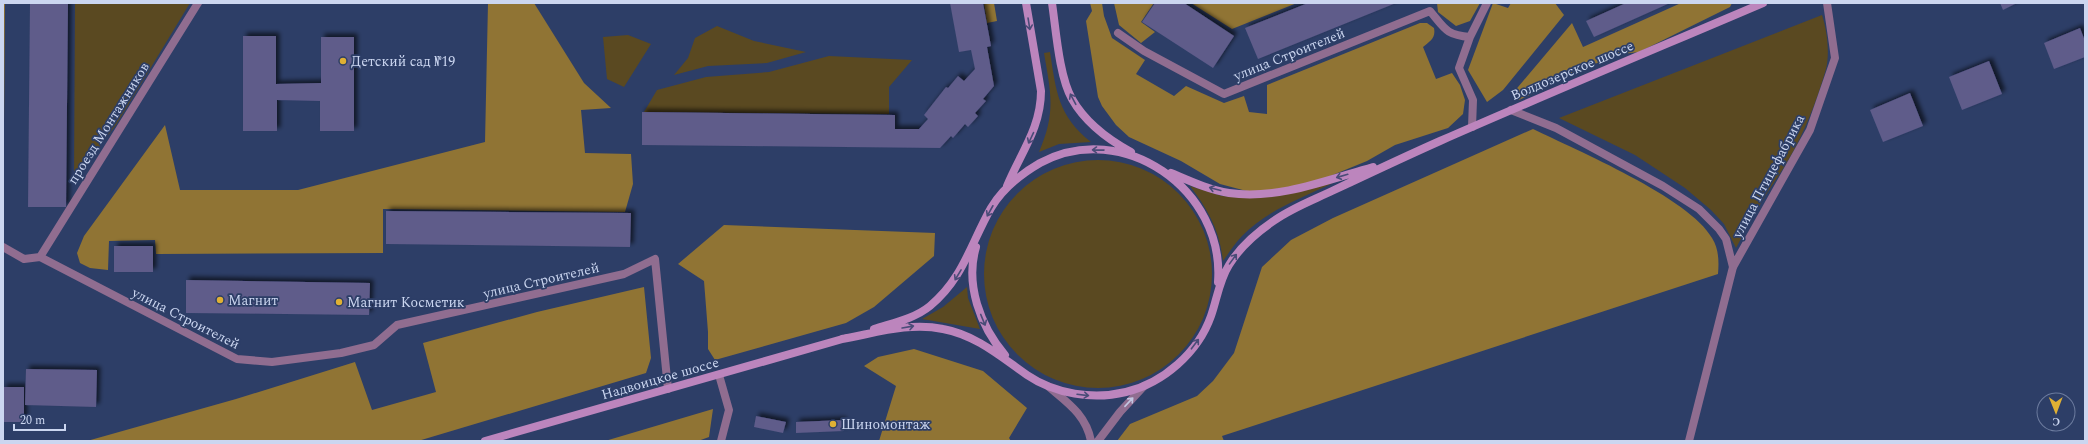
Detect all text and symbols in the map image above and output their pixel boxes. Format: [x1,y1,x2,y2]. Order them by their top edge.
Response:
one-way arrow [1025,17,1033,30]
street label: улица Строителей [1229,23,1348,87]
street label: Волдозерское шоссе [1507,35,1637,106]
place label: Детский сад №19 [351,51,455,72]
marker: Детский сад №19 [338,56,348,66]
street label: проезд Монтажников [62,58,155,188]
one-way arrow [1068,93,1076,105]
street label: улица Птицефабрика [1726,111,1810,243]
one-way arrow [1027,131,1034,143]
one-way arrow [1092,146,1105,154]
one-way arrow [1336,173,1349,180]
one-way arrow [1208,185,1221,192]
one-way arrow [986,205,994,217]
one-way arrow [1229,254,1237,265]
street label: улица Строителей [480,257,601,304]
one-way arrow [954,269,962,280]
street label: улица Строителей [127,282,243,355]
place label: Магнит [228,290,278,311]
place label: Магнит Косметик [347,292,465,313]
marker: Магнит [215,295,225,305]
marker: Магнит Косметик [334,297,344,307]
one-way arrow [979,313,987,325]
one-way arrow [901,323,914,331]
one-way arrow [1191,339,1200,350]
street label: Надвоицкое шоссе [599,352,722,405]
one-way arrow [1076,391,1089,398]
north arrow [2036,392,2076,432]
one-way arrow [1124,397,1134,407]
scale bar [14,406,65,432]
text: 20 m [20,411,45,430]
text: С [2052,413,2060,430]
place label: Шиномонтаж [841,414,931,435]
marker: Шиномонтаж [828,419,838,429]

